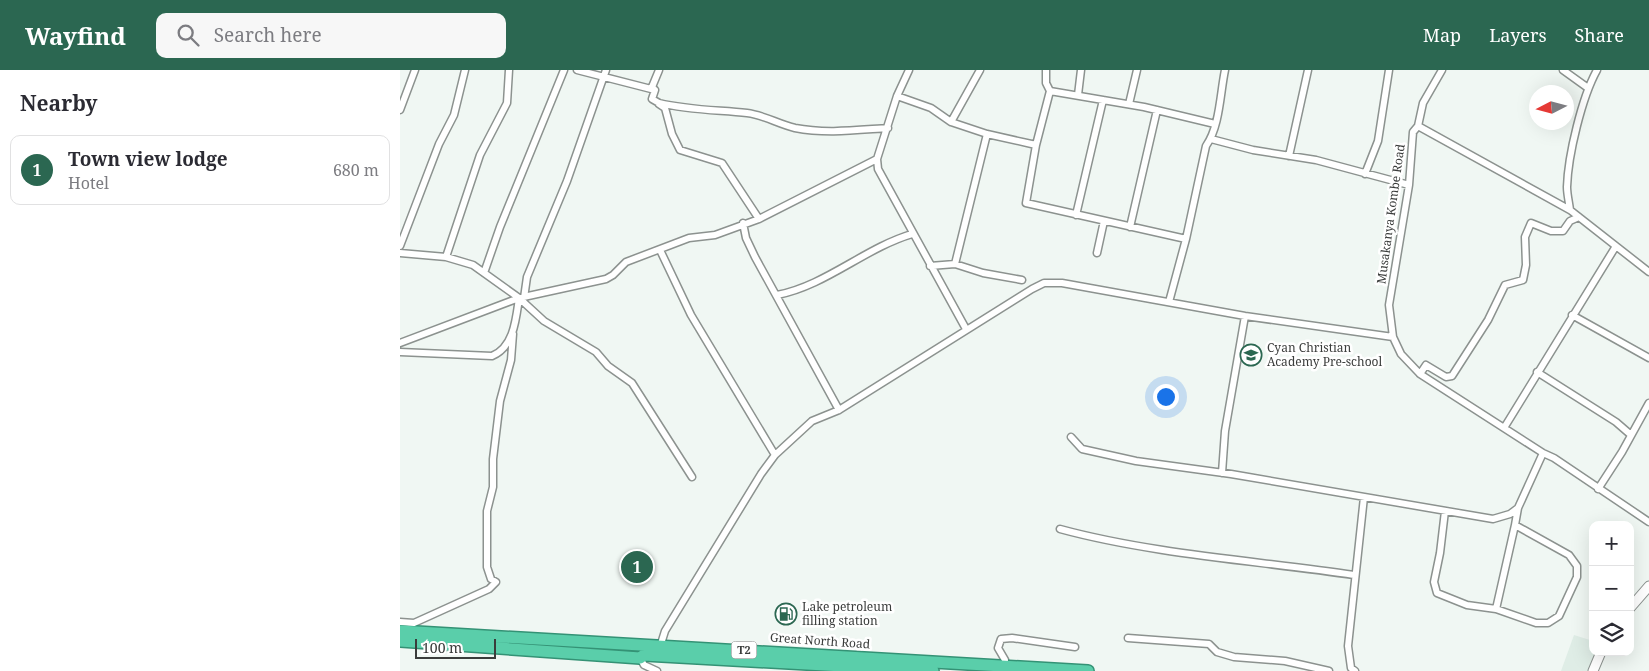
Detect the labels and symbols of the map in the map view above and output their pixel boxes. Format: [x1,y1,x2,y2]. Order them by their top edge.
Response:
north arrow [1529,85,1574,130]
street label: Musakanya Kombe Road [1372,142,1409,285]
place label: Cyan Christian Academy Pre-school [1267,339,1382,370]
school or university icon: Cyan Christian Academy Pre-school [1239,343,1263,367]
your location [1153,384,1179,410]
pin: 1 [621,548,653,586]
place label: Lake petroleum filling station [802,598,892,629]
fuel station icon: Lake petroleum filling station [774,602,798,626]
street label: Great North Road [769,629,871,653]
scale bar [415,636,496,659]
road number: T2 [732,642,756,658]

